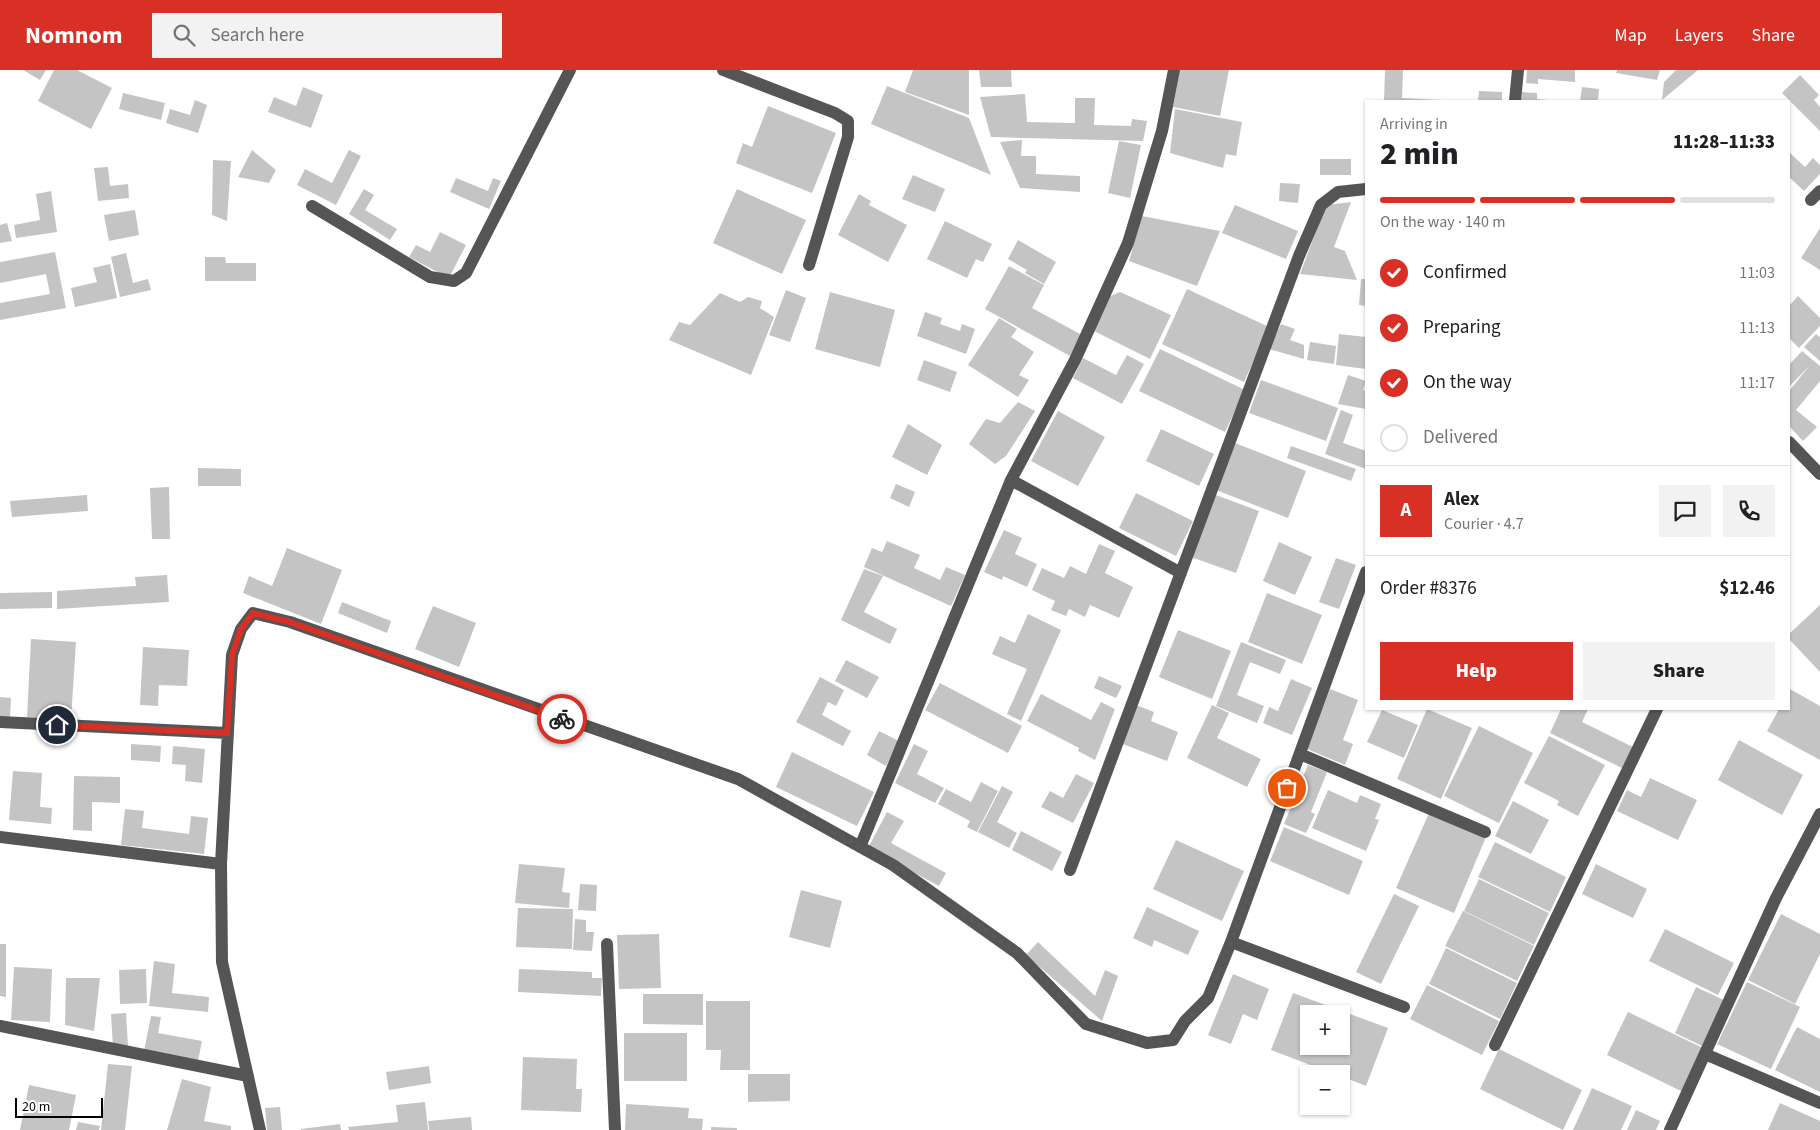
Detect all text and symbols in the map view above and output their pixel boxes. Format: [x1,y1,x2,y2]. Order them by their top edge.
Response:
search box [152,13,502,58]
text: Nomnom [25,18,122,53]
icon: search [170,21,198,49]
text: Search here [210,22,304,49]
text: Map [1615,23,1647,48]
text: Layers [1675,23,1724,48]
text: Share [1752,23,1795,48]
text: Arriving in [1380,113,1448,135]
text: 11:28–11:33 [1673,129,1775,156]
text: 2 min [1380,131,1459,177]
text: On the way · 140 m [1380,211,1505,233]
icon: check [1380,259,1408,287]
text: Confirmed [1423,259,1507,286]
text: 11:03 [1739,262,1775,284]
icon: check [1380,314,1408,342]
text: Preparing [1423,314,1501,341]
text: 11:13 [1739,317,1775,339]
icon: check [1380,369,1408,397]
text: On the way [1423,369,1512,396]
text: 11:17 [1739,372,1775,394]
text: Delivered [1423,424,1498,451]
button: chat [1659,485,1711,537]
button: phone [1723,485,1775,537]
text: Alex [1444,486,1480,513]
text: A [1401,497,1411,524]
text: Courier · 4.7 [1444,513,1524,535]
text: Order #8376 [1380,575,1477,602]
text: $12.46 [1719,575,1775,602]
button: Help [1380,642,1573,700]
button: Share [1583,642,1775,700]
courier [537,694,587,744]
pin [36,704,78,746]
icon: bike [548,705,576,733]
icon: home [43,711,71,739]
pin [1266,767,1308,809]
icon: bag [1273,774,1301,802]
map controls [1300,1005,1350,1115]
button: + [1300,1005,1350,1055]
button: − [1300,1065,1350,1115]
scale bar [15,1095,102,1118]
text: 20 m [22,1097,50,1117]

